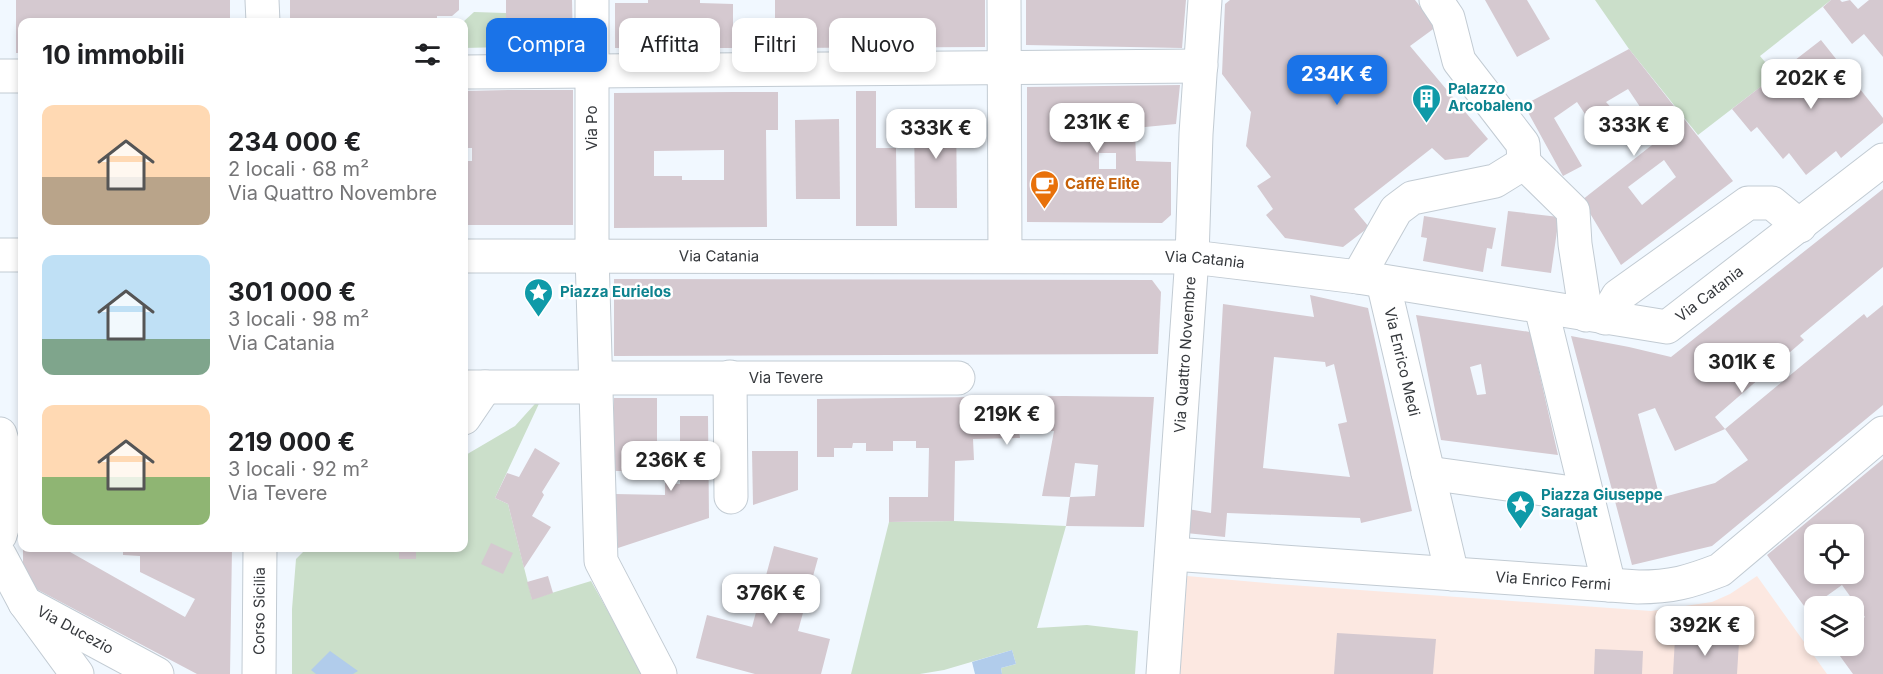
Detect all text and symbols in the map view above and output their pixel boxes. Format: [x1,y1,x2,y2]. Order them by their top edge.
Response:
chip: Compra [486,18,607,72]
chip: Affitta [619,18,720,72]
chip: Filtri [732,18,817,72]
chip: Nuovo [829,18,936,72]
icon: filters [411,38,444,71]
text: 10 immobili [42,39,185,70]
pin: 234K € [1288,55,1386,106]
pin: 202K € [1762,59,1860,110]
text: 234K € [1301,62,1373,86]
text: 202K € [1775,66,1847,90]
place label: Palazzo Arcobaleno [1448,79,1533,115]
building icon: Palazzo Arcobaleno [1411,82,1443,124]
pin: 231K € [1048,103,1146,154]
street label: Via Po [582,105,601,151]
pin: 333K € [1585,106,1683,157]
pin: 333K € [887,109,985,160]
text: 231K € [1064,110,1130,134]
text: 333K € [1598,113,1670,137]
text: 333K € [900,116,972,140]
text: 234 000 € [228,126,361,157]
icon: home [90,129,162,201]
text: 2 locali · 68 m² [228,157,369,181]
cafe icon: Caffè Elite [1028,168,1060,210]
place label: Caffè Elite [1065,174,1140,193]
text: Via Quattro Novembre [228,181,437,205]
street label: Via Catania [679,246,759,265]
street label: Via Catania [1165,247,1246,272]
street label: Via Catania [1672,262,1747,326]
text: 301 000 € [228,276,356,307]
place icon: Piazza Eurielos [523,276,555,318]
street label: Via Quattro Novembre [1170,276,1200,434]
icon: home [90,279,162,351]
place label: Piazza Eurielos [560,282,671,301]
street label: Via Enrico Medi [1380,305,1424,418]
text: 3 locali · 98 m² [228,307,369,331]
text: Via Catania [228,331,335,355]
pin: 301K € [1693,343,1791,394]
text: 301K € [1708,350,1776,374]
street label: Via Tevere [749,368,823,387]
pin: 219K € [958,395,1056,446]
text: 219K € [973,402,1041,426]
text: 219 000 € [228,426,355,457]
icon: home [90,429,162,501]
pin: 236K € [622,441,720,492]
text: 236K € [635,448,707,472]
text: 3 locali · 92 m² [228,457,369,481]
text: Via Tevere [228,481,327,505]
place label: Piazza Giuseppe Saragat [1541,485,1663,521]
place icon: Piazza Giuseppe Saragat [1504,488,1536,530]
map controls [1804,524,1864,656]
button: locate [1804,524,1864,584]
street label: Corso Sicilia [249,567,269,655]
street label: Via Enrico Fermi [1495,567,1611,594]
pin: 376K € [722,574,820,625]
text: 376K € [736,581,806,605]
button: layers [1804,596,1864,656]
street label: Via Ducezio [34,601,117,658]
pin: 392K € [1656,606,1754,657]
text: 392K € [1669,613,1741,637]

